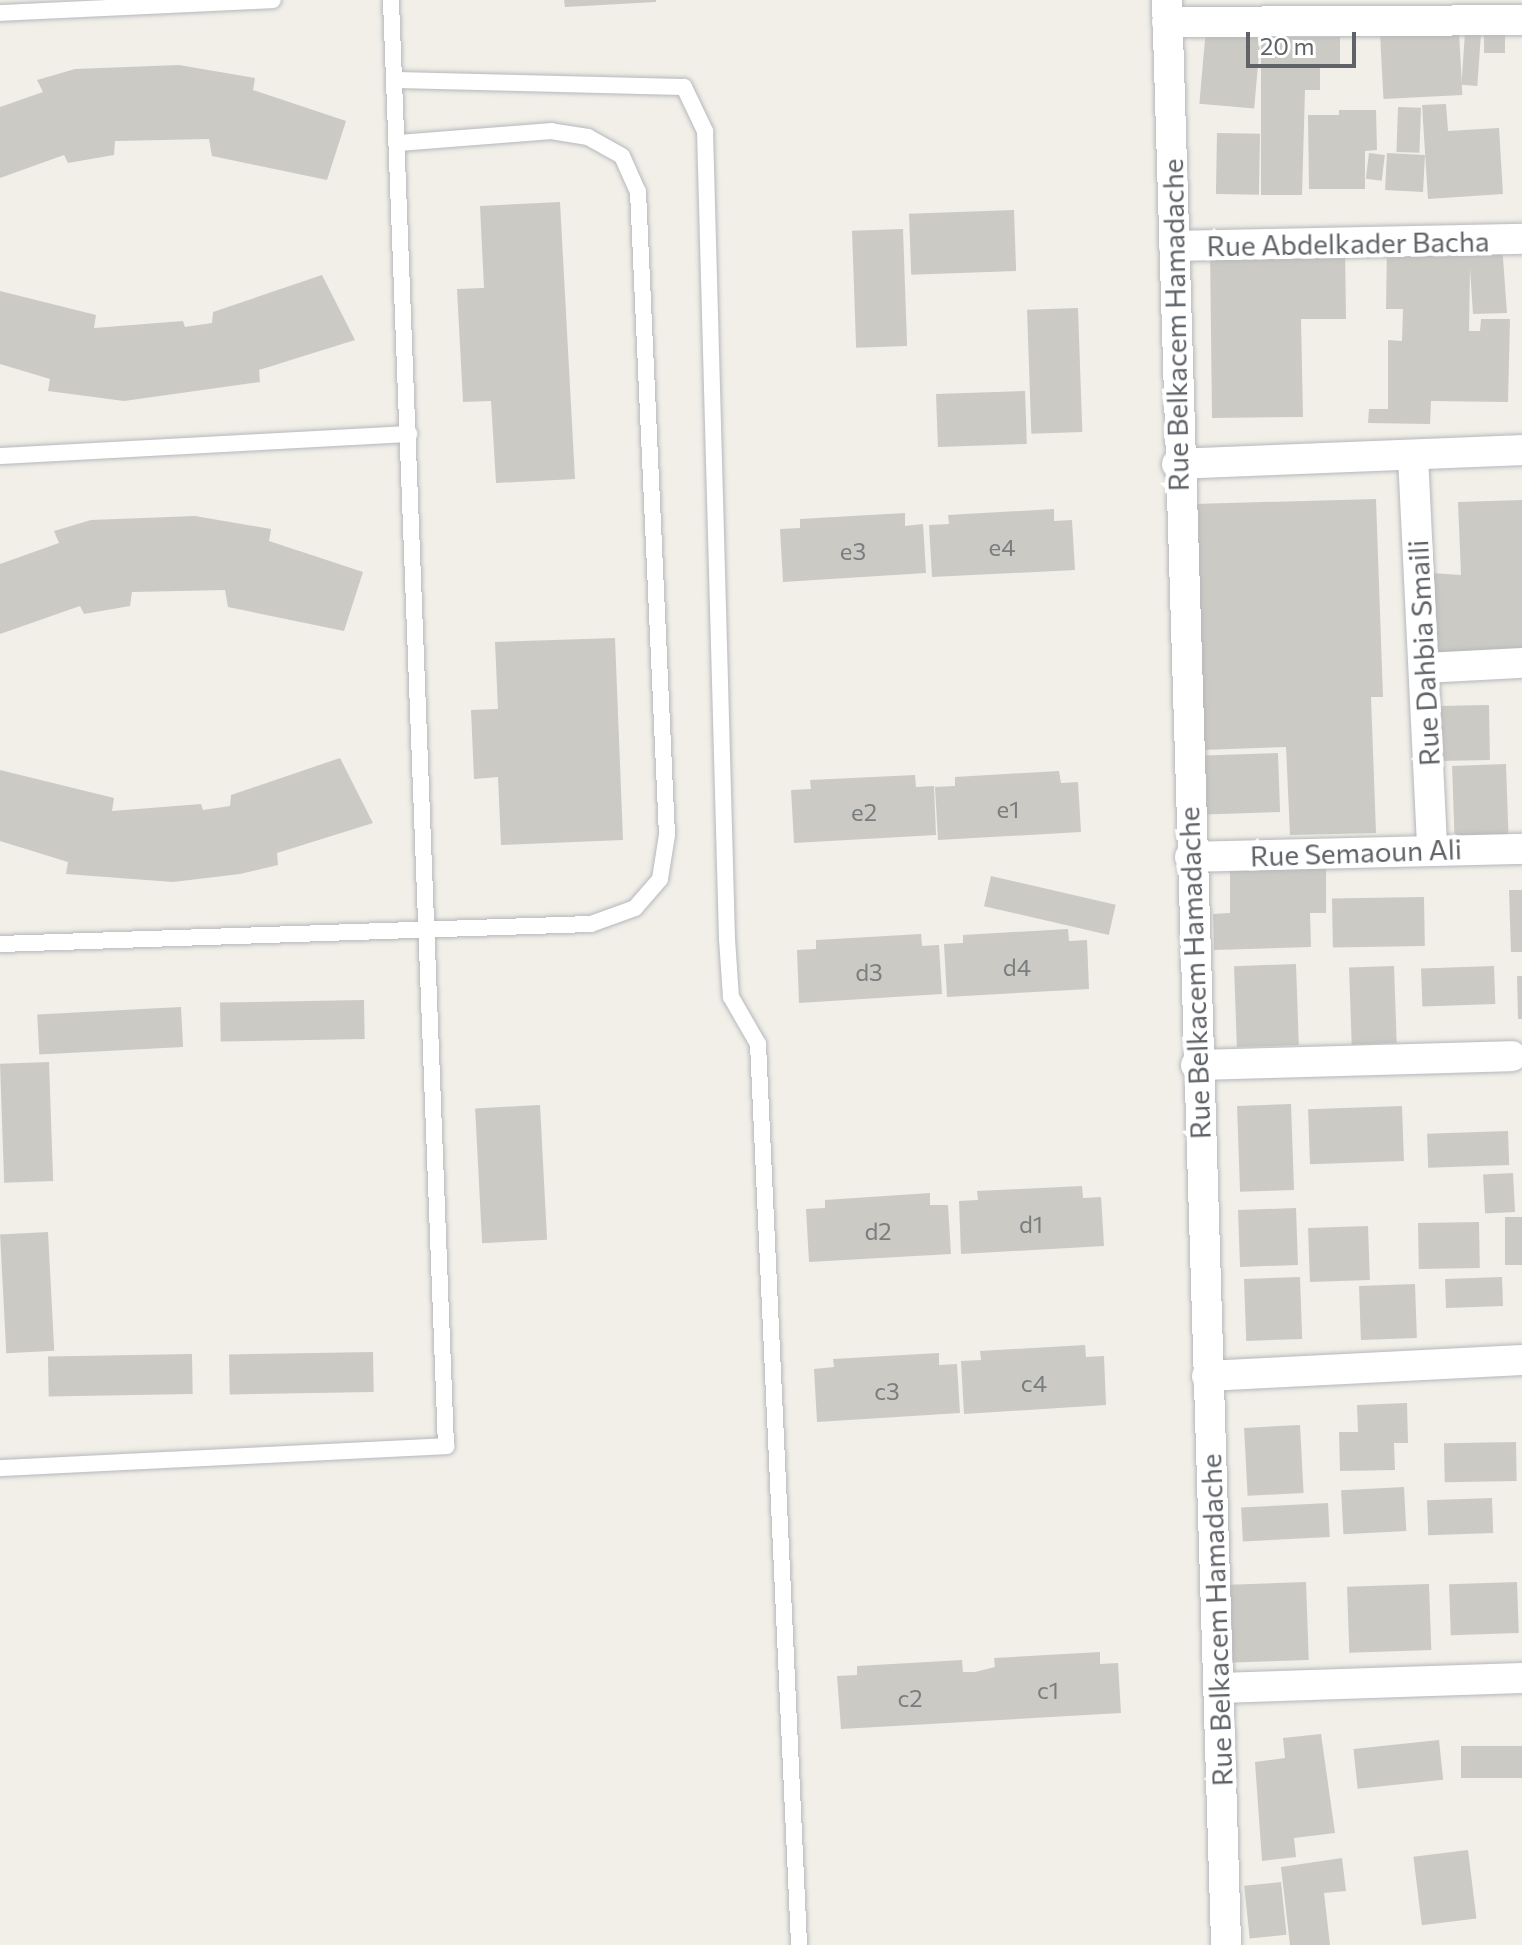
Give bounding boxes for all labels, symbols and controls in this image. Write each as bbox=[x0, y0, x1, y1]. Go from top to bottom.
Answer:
scale bar bbox=[1250, 16, 1360, 66]
text: 20 m bbox=[1260, 31, 1314, 60]
street label: Rue Belkacem Hamadache bbox=[1155, 158, 1195, 492]
street label: Rue Abdelkader Bacha bbox=[1206, 224, 1490, 262]
house number: e4 bbox=[988, 533, 1016, 561]
house number: e3 bbox=[840, 537, 866, 565]
street label: Rue Dahbia Smaili bbox=[1400, 539, 1446, 767]
house number: e1 bbox=[997, 795, 1019, 823]
house number: e2 bbox=[851, 798, 877, 826]
street label: Rue Belkacem Hamadache bbox=[1171, 806, 1217, 1140]
street label: Rue Semaoun Ali bbox=[1249, 832, 1463, 872]
house number: d4 bbox=[1003, 953, 1031, 981]
house number: d3 bbox=[855, 958, 883, 986]
house number: d1 bbox=[1019, 1210, 1043, 1238]
house number: d2 bbox=[864, 1217, 892, 1245]
house number: c4 bbox=[1021, 1369, 1047, 1397]
house number: c3 bbox=[874, 1377, 900, 1405]
street label: Rue Belkacem Hamadache bbox=[1193, 1453, 1239, 1787]
house number: c1 bbox=[1037, 1676, 1059, 1704]
house number: c2 bbox=[897, 1684, 923, 1712]

